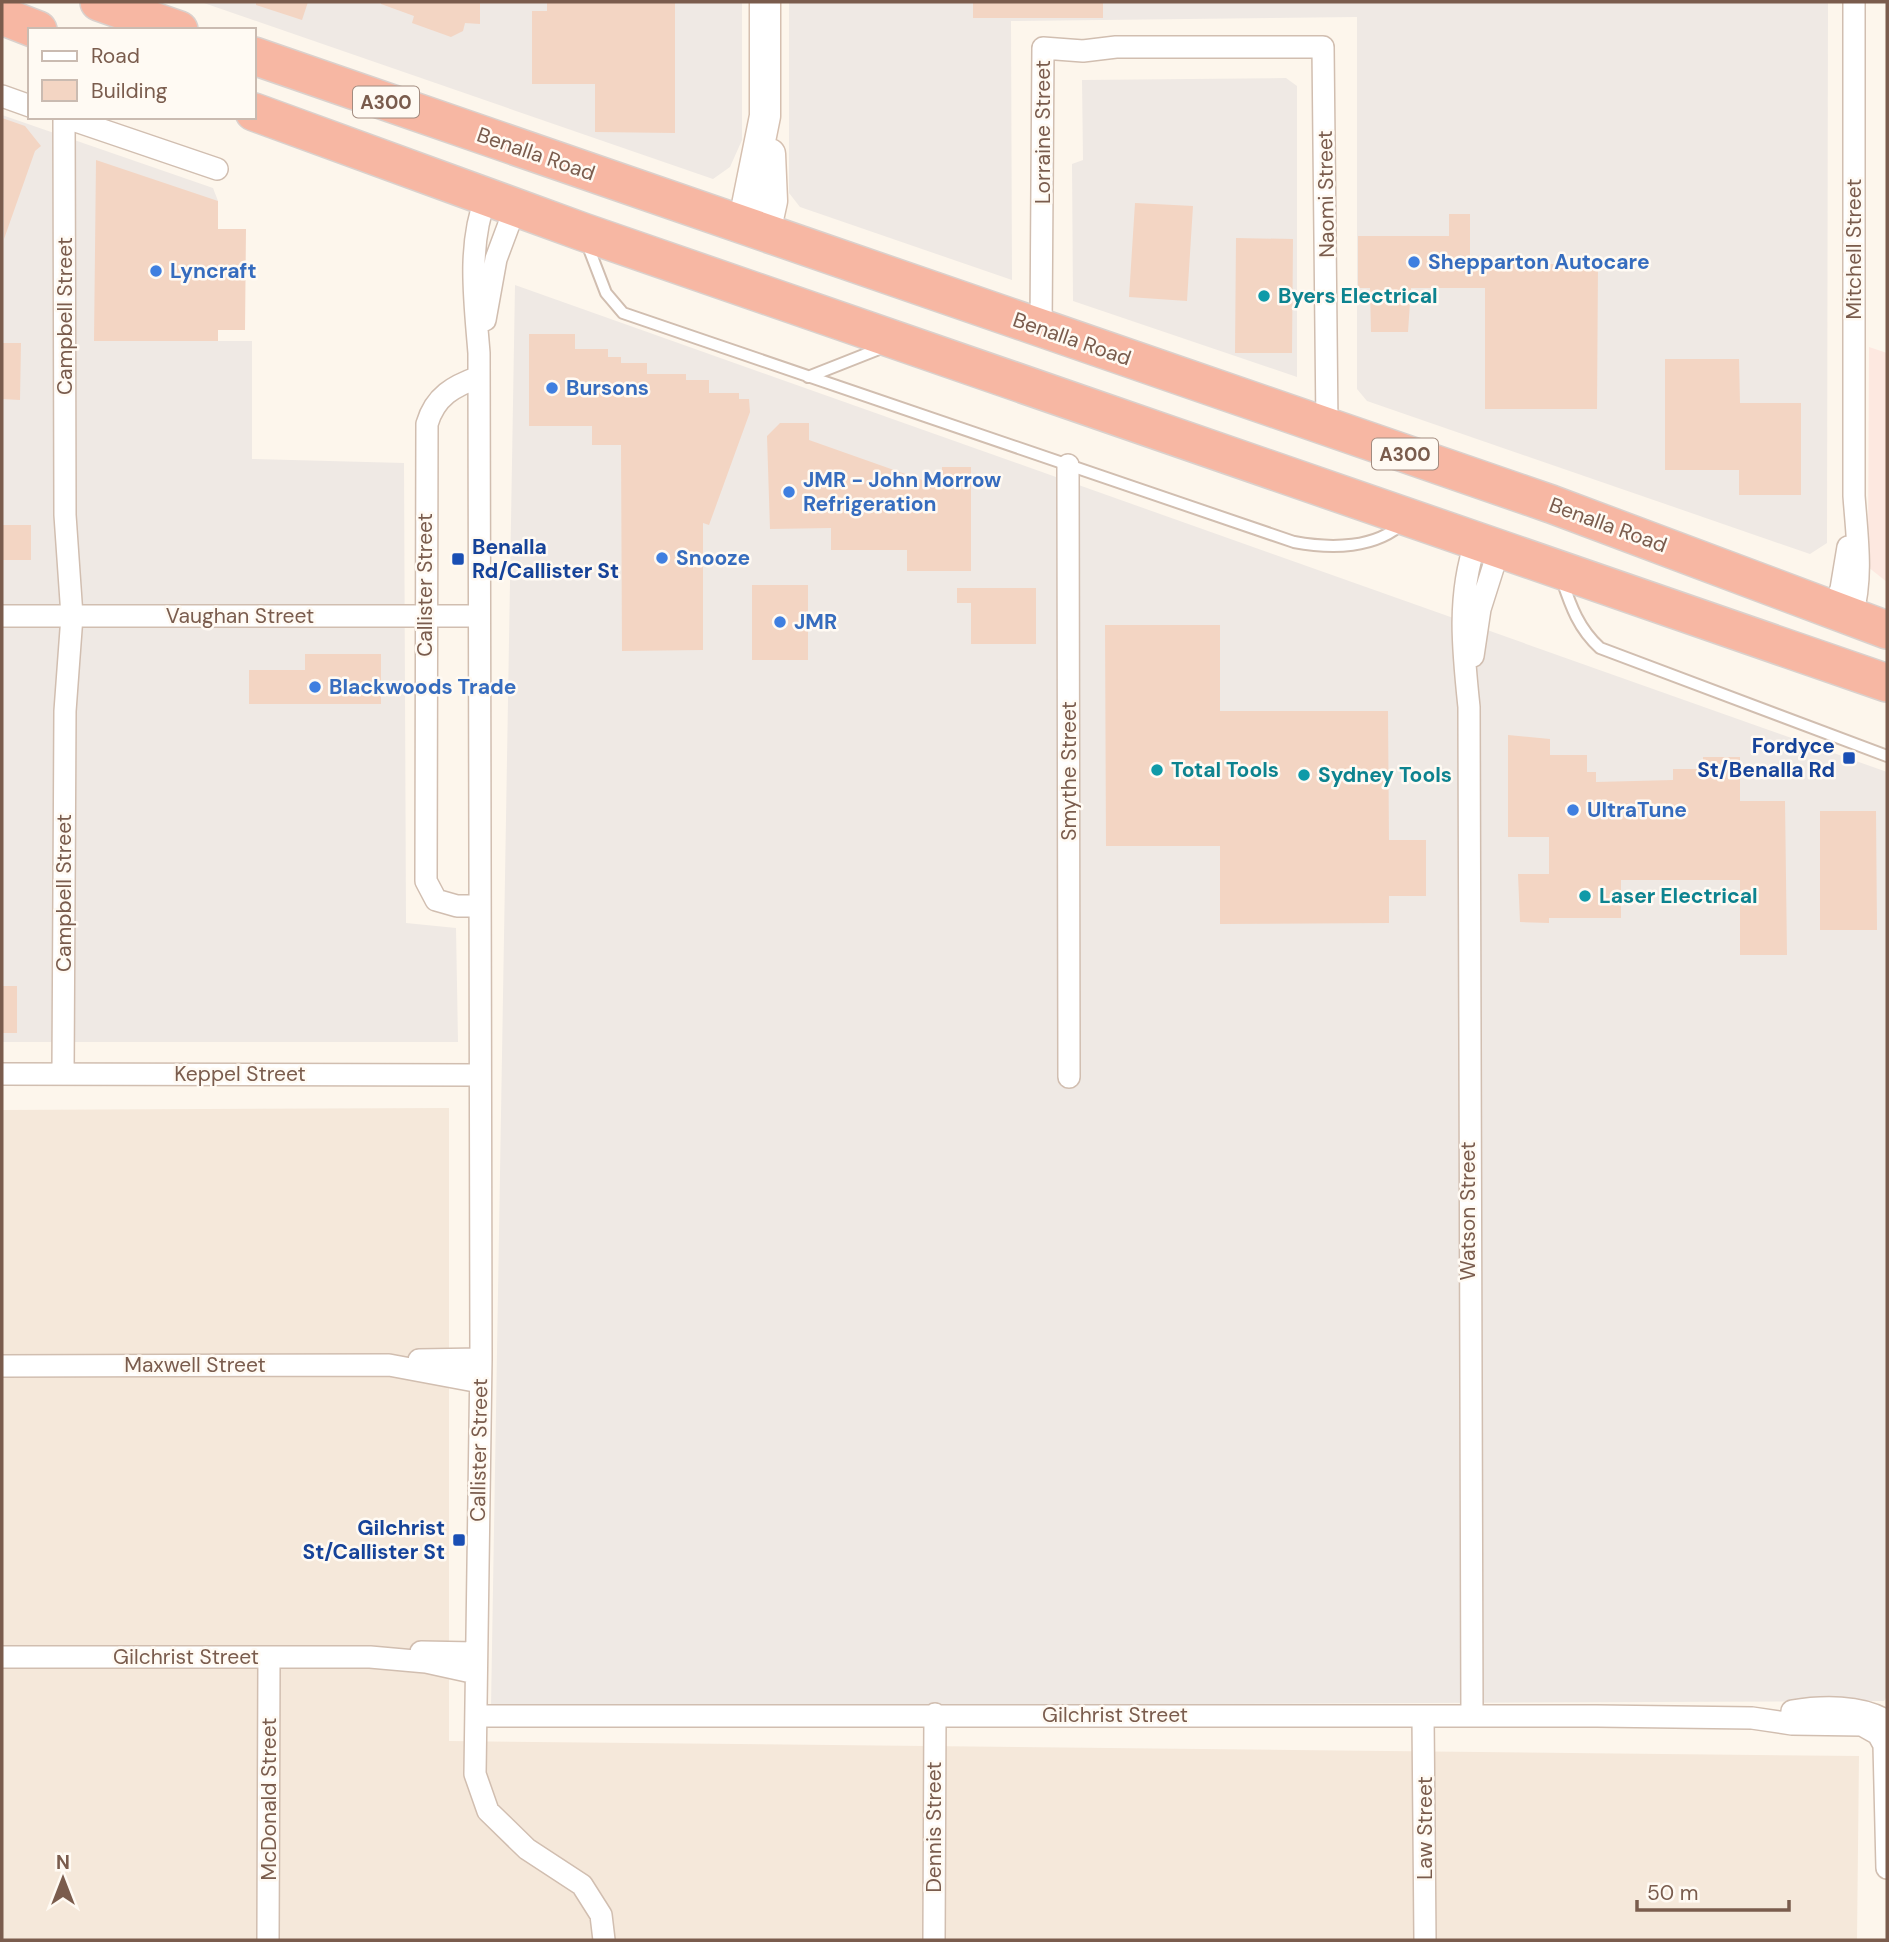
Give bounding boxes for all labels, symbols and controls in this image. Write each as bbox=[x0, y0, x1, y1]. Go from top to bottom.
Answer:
legend bbox=[28, 28, 256, 119]
text: Road bbox=[91, 42, 140, 70]
street label: Lorraine Street bbox=[1029, 60, 1057, 204]
text: Building bbox=[91, 77, 168, 105]
road number: A300 bbox=[353, 86, 419, 118]
street label: Benalla Road bbox=[473, 121, 599, 187]
street label: Naomi Street bbox=[1311, 130, 1341, 258]
street label: Mitchell Street bbox=[1840, 178, 1868, 320]
street label: Campbell Street bbox=[51, 237, 79, 395]
place label: Shepparton Autocare bbox=[1428, 248, 1650, 276]
marker: Shepparton Autocare bbox=[1406, 254, 1422, 270]
place label: Lyncraft bbox=[170, 257, 257, 285]
marker: Lyncraft bbox=[148, 263, 164, 279]
place label: Byers Electrical bbox=[1278, 282, 1438, 310]
marker: Byers Electrical bbox=[1256, 288, 1272, 304]
street label: Benalla Road bbox=[1009, 306, 1135, 372]
place label: Bursons bbox=[566, 374, 649, 402]
marker: Bursons bbox=[544, 380, 560, 396]
road number: A300 bbox=[1372, 438, 1438, 470]
place label: JMR - John Morrow Refrigeration bbox=[803, 466, 1001, 518]
marker: JMR - John Morrow Refrigeration bbox=[781, 484, 797, 500]
street label: Benalla Road bbox=[1545, 491, 1671, 559]
street label: Callister Street bbox=[411, 513, 439, 657]
place label: Benalla Rd/Callister St bbox=[472, 533, 619, 585]
place label: Snooze bbox=[676, 544, 750, 572]
marker: Snooze bbox=[654, 550, 670, 566]
marker: Benalla Rd/Callister St bbox=[450, 551, 466, 567]
street label: Vaughan Street bbox=[166, 602, 314, 630]
place label: JMR bbox=[794, 608, 837, 636]
marker: JMR bbox=[772, 614, 788, 630]
place label: Blackwoods Trade bbox=[329, 673, 516, 701]
marker: Blackwoods Trade bbox=[307, 679, 323, 695]
street label: Smythe Street bbox=[1055, 701, 1083, 841]
place label: Fordyce St/Benalla Rd bbox=[1697, 732, 1835, 784]
marker: Fordyce St/Benalla Rd bbox=[1841, 750, 1857, 766]
place label: Total Tools bbox=[1171, 756, 1279, 784]
place label: Sydney Tools bbox=[1318, 761, 1452, 789]
marker: Total Tools bbox=[1149, 762, 1165, 778]
marker: Sydney Tools bbox=[1296, 767, 1312, 783]
place label: UltraTune bbox=[1587, 796, 1687, 824]
marker: UltraTune bbox=[1565, 802, 1581, 818]
street label: Campbell Street bbox=[50, 814, 78, 972]
place label: Laser Electrical bbox=[1599, 882, 1758, 910]
marker: Laser Electrical bbox=[1577, 888, 1593, 904]
street label: Keppel Street bbox=[174, 1060, 306, 1088]
street label: Watson Street bbox=[1454, 1142, 1482, 1280]
street label: Maxwell Street bbox=[124, 1351, 266, 1379]
street label: Callister Street bbox=[464, 1378, 494, 1522]
place label: Gilchrist St/Callister St bbox=[302, 1514, 445, 1566]
marker: Gilchrist St/Callister St bbox=[451, 1532, 467, 1548]
street label: Gilchrist Street bbox=[113, 1643, 259, 1671]
street label: Gilchrist Street bbox=[1042, 1701, 1188, 1729]
street label: McDonald Street bbox=[255, 1717, 283, 1881]
street label: Dennis Street bbox=[920, 1761, 948, 1893]
street label: Law Street bbox=[1411, 1776, 1439, 1880]
north arrow bbox=[28, 1844, 98, 1914]
text: N bbox=[56, 1850, 70, 1875]
scale bar bbox=[1637, 1868, 1789, 1912]
text: 50 m bbox=[1647, 1879, 1698, 1907]

